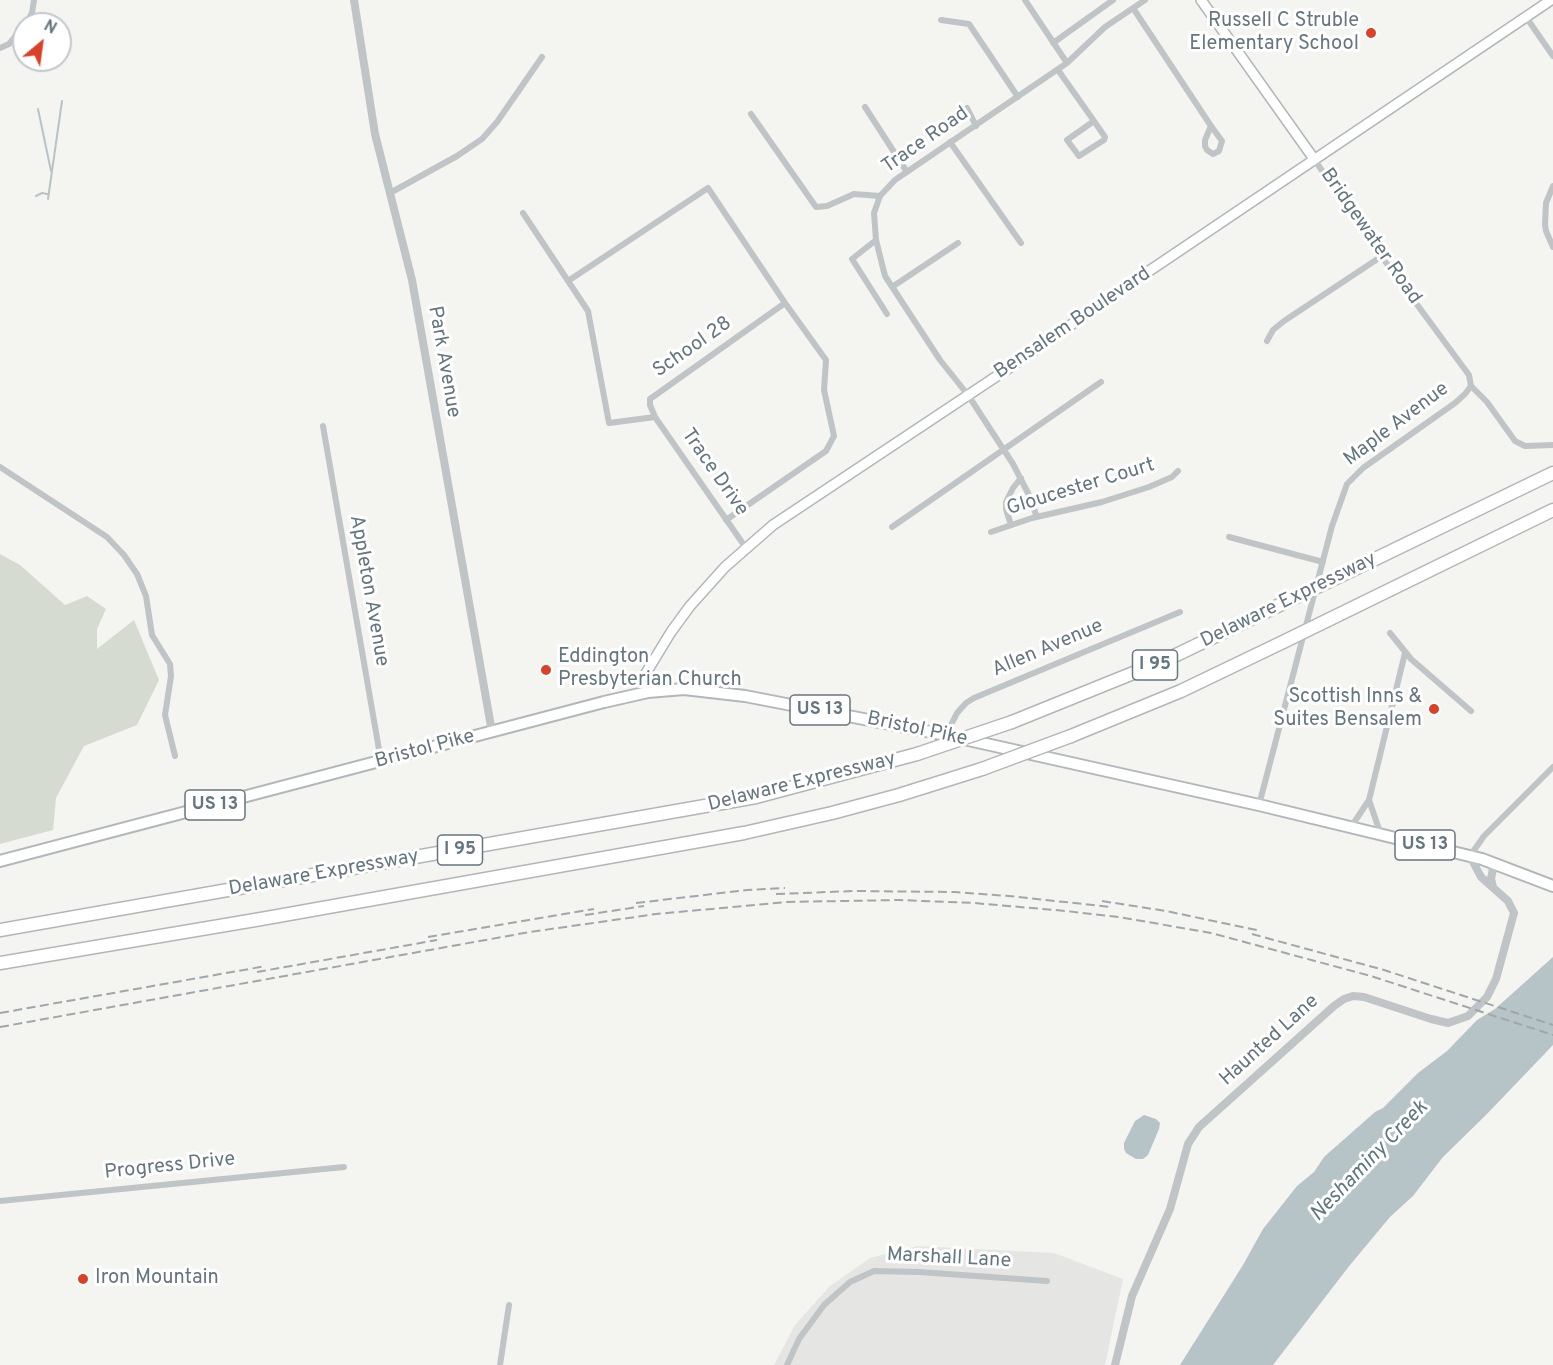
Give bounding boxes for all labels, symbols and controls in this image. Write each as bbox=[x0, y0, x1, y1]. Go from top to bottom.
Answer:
place label: Russell C Struble Elementary School bbox=[1189, 10, 1359, 57]
north arrow bbox=[12, 12, 72, 72]
text: N bbox=[40, 16, 60, 40]
marker: Russell C Struble Elementary School bbox=[1364, 26, 1378, 40]
street label: Trace Road bbox=[878, 102, 974, 180]
street label: Bridgewater Road bbox=[1314, 164, 1426, 310]
street label: Bensalem Boulevard bbox=[990, 263, 1156, 385]
street label: Park Avenue bbox=[421, 304, 465, 420]
street label: School 28 bbox=[649, 312, 737, 384]
street label: Maple Avenue bbox=[1340, 378, 1454, 472]
street label: Trace Drive bbox=[675, 425, 753, 521]
street label: Gloucester Court bbox=[1004, 454, 1158, 522]
street label: Appleton Avenue bbox=[343, 514, 393, 668]
street label: Delaware Expressway bbox=[1197, 548, 1381, 654]
street label: Allen Avenue bbox=[989, 615, 1107, 683]
place label: Eddington Presbyterian Church bbox=[558, 646, 742, 693]
road number: I 95 bbox=[1132, 650, 1178, 680]
marker: Eddington Presbyterian Church bbox=[539, 663, 553, 677]
place label: Scottish Inns & Suites Bensalem bbox=[1273, 686, 1422, 733]
road number: US 13 bbox=[790, 695, 850, 725]
marker: Scottish Inns & Suites Bensalem bbox=[1427, 702, 1441, 716]
street label: Bristol Pike bbox=[865, 708, 969, 752]
street label: Bristol Pike bbox=[373, 725, 477, 775]
street label: Delaware Expressway bbox=[706, 748, 898, 818]
road number: US 13 bbox=[185, 790, 245, 820]
road number: US 13 bbox=[1395, 830, 1455, 860]
road number: I 95 bbox=[438, 835, 482, 865]
street label: Delaware Expressway bbox=[227, 845, 421, 903]
street label: Haunted Lane bbox=[1216, 990, 1324, 1092]
water label: Neshaminy Creek bbox=[1306, 1096, 1434, 1228]
street label: Progress Drive bbox=[103, 1148, 237, 1186]
street label: Marshall Lane bbox=[886, 1244, 1012, 1274]
place label: Iron Mountain bbox=[95, 1267, 219, 1291]
marker: Iron Mountain bbox=[76, 1272, 90, 1286]

